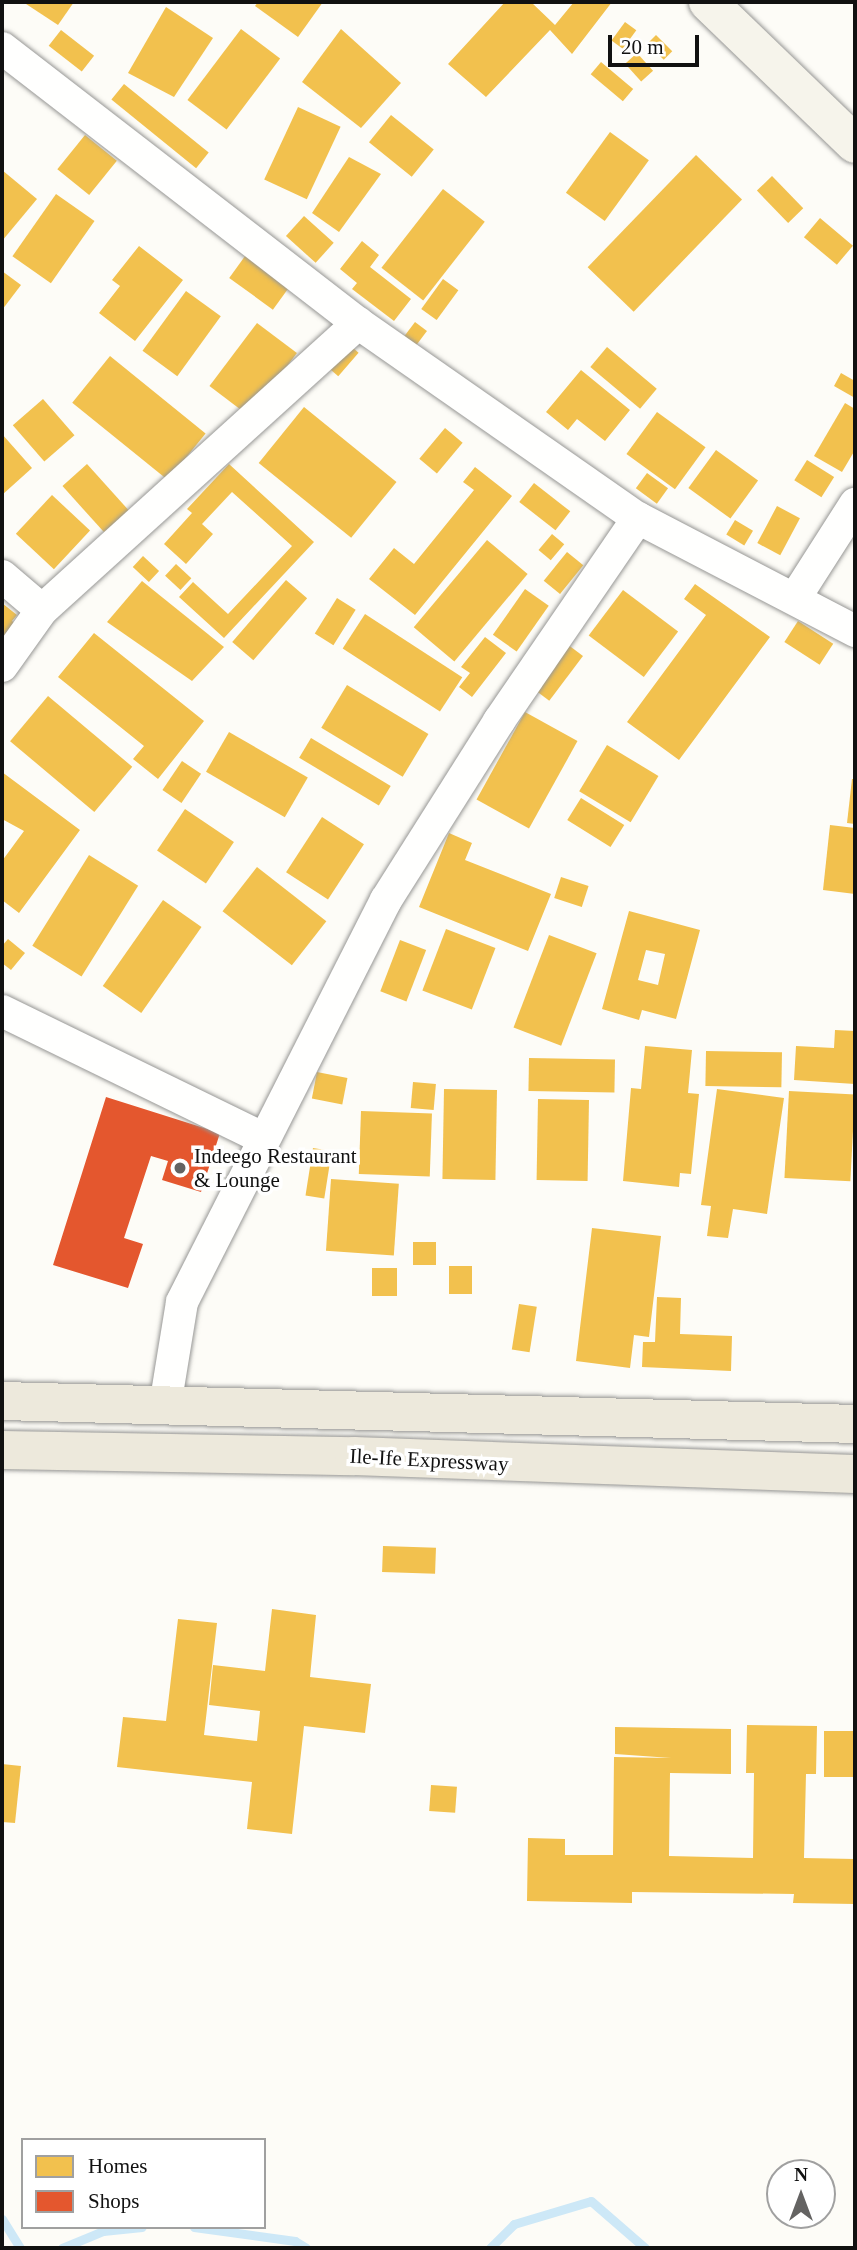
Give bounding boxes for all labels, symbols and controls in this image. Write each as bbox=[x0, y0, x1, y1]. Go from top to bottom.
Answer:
scale bar bbox=[612, 21, 703, 65]
text: 20 m bbox=[621, 35, 664, 59]
place label: Indeego Restaurant & Lounge bbox=[194, 1143, 357, 1193]
marker: Indeego Restaurant & Lounge bbox=[172, 1160, 188, 1176]
street label: Ile-Ife Expressway bbox=[349, 1443, 509, 1477]
legend bbox=[21, 2138, 266, 2229]
text: Homes bbox=[88, 2154, 148, 2178]
north arrow bbox=[766, 2159, 836, 2229]
text: N bbox=[794, 2164, 808, 2185]
text: Shops bbox=[88, 2189, 139, 2213]

